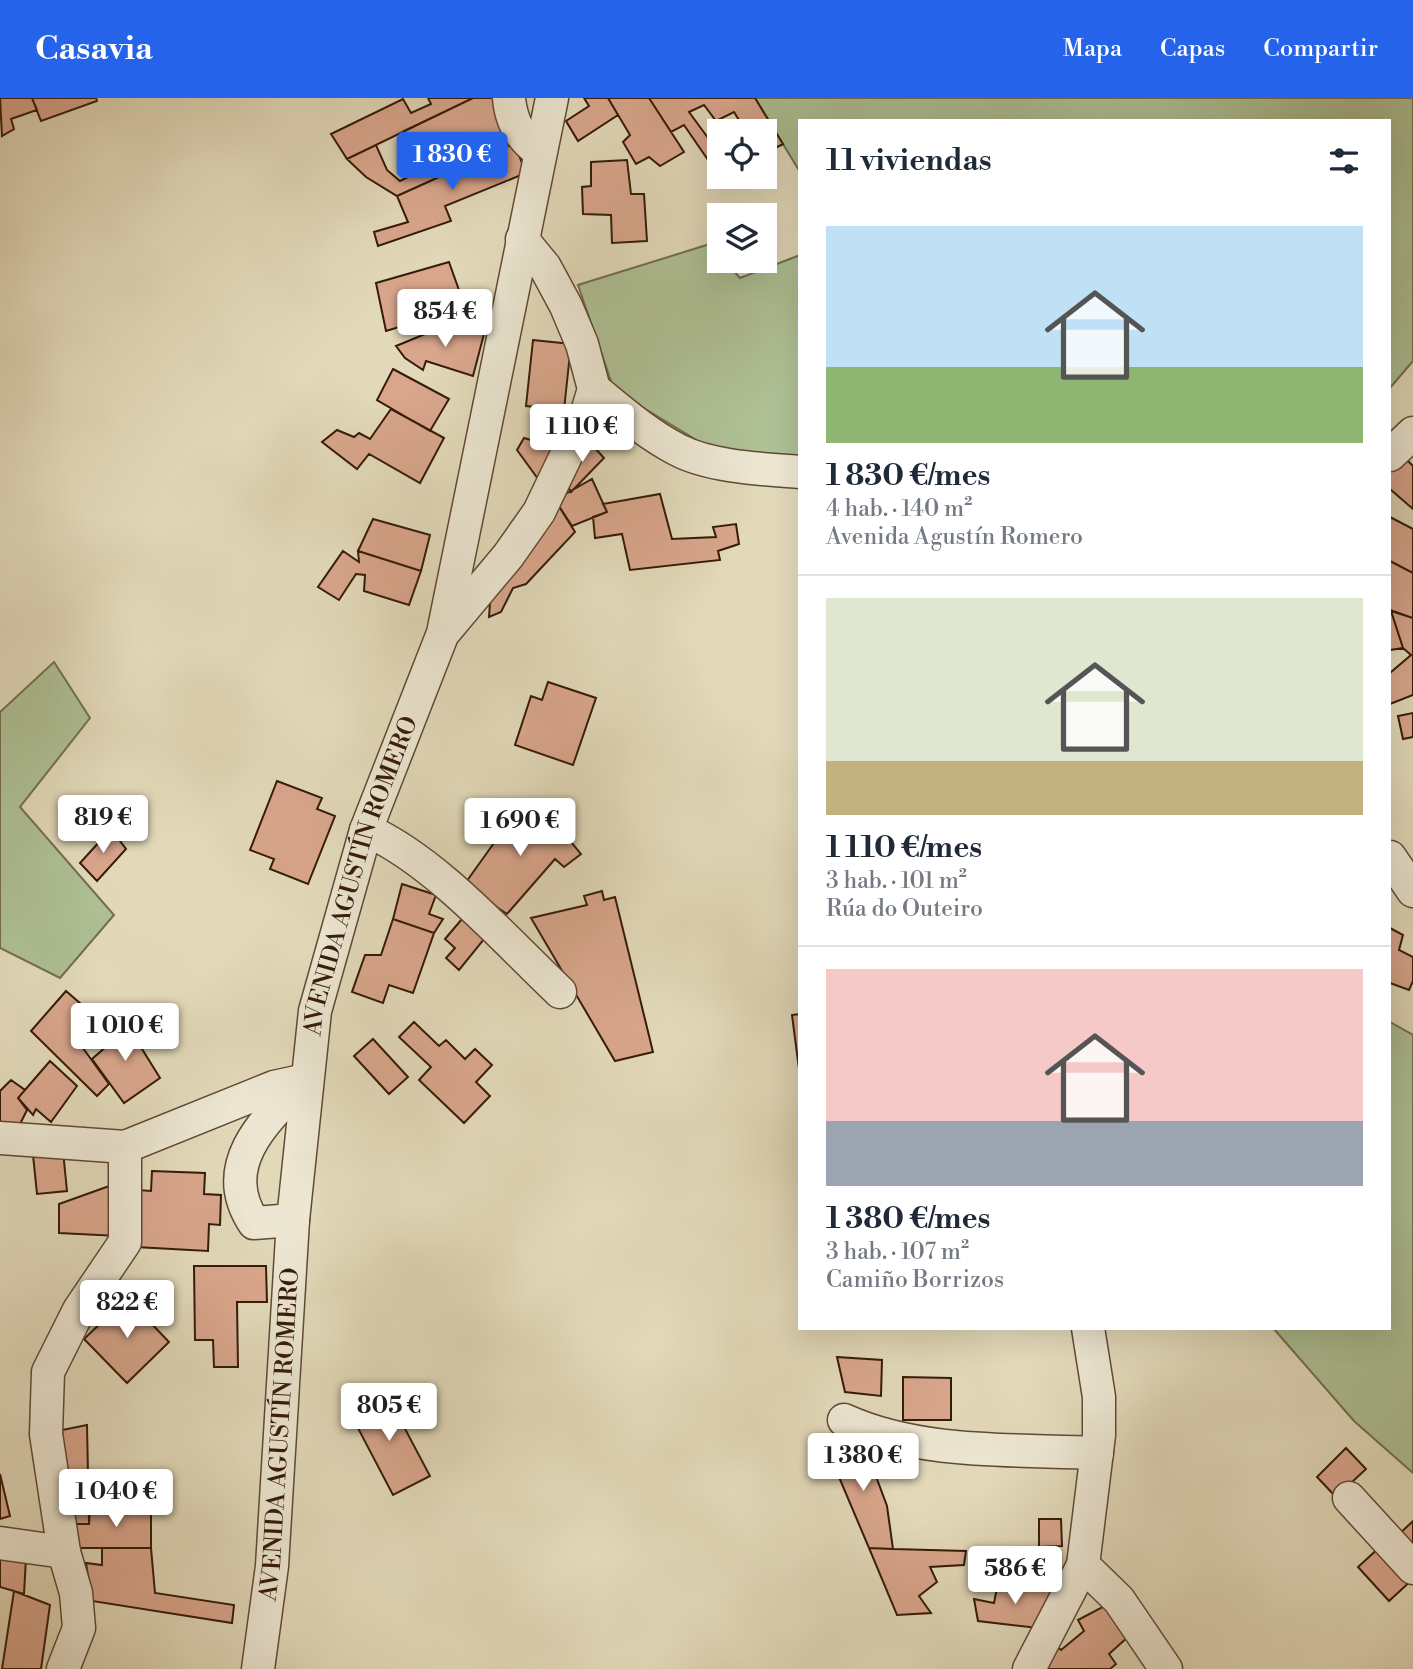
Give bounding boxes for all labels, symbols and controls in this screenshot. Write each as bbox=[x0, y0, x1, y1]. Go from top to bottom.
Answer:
text: Casavia bbox=[35, 29, 153, 70]
text: Mapa bbox=[1063, 34, 1122, 64]
text: Capas bbox=[1160, 34, 1225, 64]
text: Compartir bbox=[1263, 34, 1378, 64]
map controls bbox=[707, 119, 777, 273]
button: locate bbox=[707, 119, 777, 189]
pin: 1 830 € bbox=[387, 132, 517, 192]
text: 1 830 € bbox=[413, 141, 491, 169]
text: 11 viviendas bbox=[826, 142, 992, 180]
icon: filters bbox=[1325, 142, 1363, 180]
button: layers bbox=[707, 203, 777, 273]
icon: home bbox=[1032, 272, 1158, 398]
pin: 854 € bbox=[396, 289, 494, 349]
text: 854 € bbox=[413, 298, 477, 326]
pin: 1 110 € bbox=[517, 404, 647, 464]
text: 1 110 € bbox=[546, 413, 618, 441]
text: 1 830 €/mes bbox=[826, 457, 991, 495]
text: 4 hab. · 140 m² bbox=[826, 495, 972, 523]
text: Avenida Agustín Romero bbox=[826, 523, 1083, 551]
icon: home bbox=[1032, 644, 1158, 770]
street label: AVENIDA AGUSTÍN ROMERO bbox=[298, 712, 425, 1038]
pin: 819 € bbox=[54, 796, 152, 855]
pin: 1 690 € bbox=[455, 798, 585, 858]
text: 819 € bbox=[74, 804, 132, 832]
text: 1 690 € bbox=[480, 807, 560, 835]
text: 1 110 €/mes bbox=[826, 829, 982, 867]
text: 3 hab. · 101 m² bbox=[826, 867, 967, 895]
text: Rúa do Outeiro bbox=[826, 895, 983, 923]
pin: 1 010 € bbox=[60, 1004, 190, 1063]
text: 1 010 € bbox=[87, 1012, 163, 1040]
icon: home bbox=[1032, 1015, 1158, 1141]
text: 1 380 €/mes bbox=[826, 1200, 991, 1238]
text: 3 hab. · 107 m² bbox=[826, 1238, 969, 1266]
text: Camiño Borrizos bbox=[826, 1266, 1004, 1294]
street label: AVENIDA AGUSTÍN ROMERO bbox=[253, 1267, 306, 1604]
pin: 822 € bbox=[78, 1280, 176, 1340]
text: 822 € bbox=[96, 1289, 158, 1317]
pin: 805 € bbox=[340, 1384, 438, 1443]
text: 805 € bbox=[357, 1392, 421, 1420]
pin: 1 380 € bbox=[798, 1434, 928, 1493]
text: 1 380 € bbox=[824, 1442, 902, 1470]
pin: 1 040 € bbox=[51, 1470, 181, 1529]
text: 1 040 € bbox=[75, 1478, 157, 1506]
pin: 586 € bbox=[966, 1546, 1064, 1606]
text: 586 € bbox=[984, 1555, 1046, 1583]

